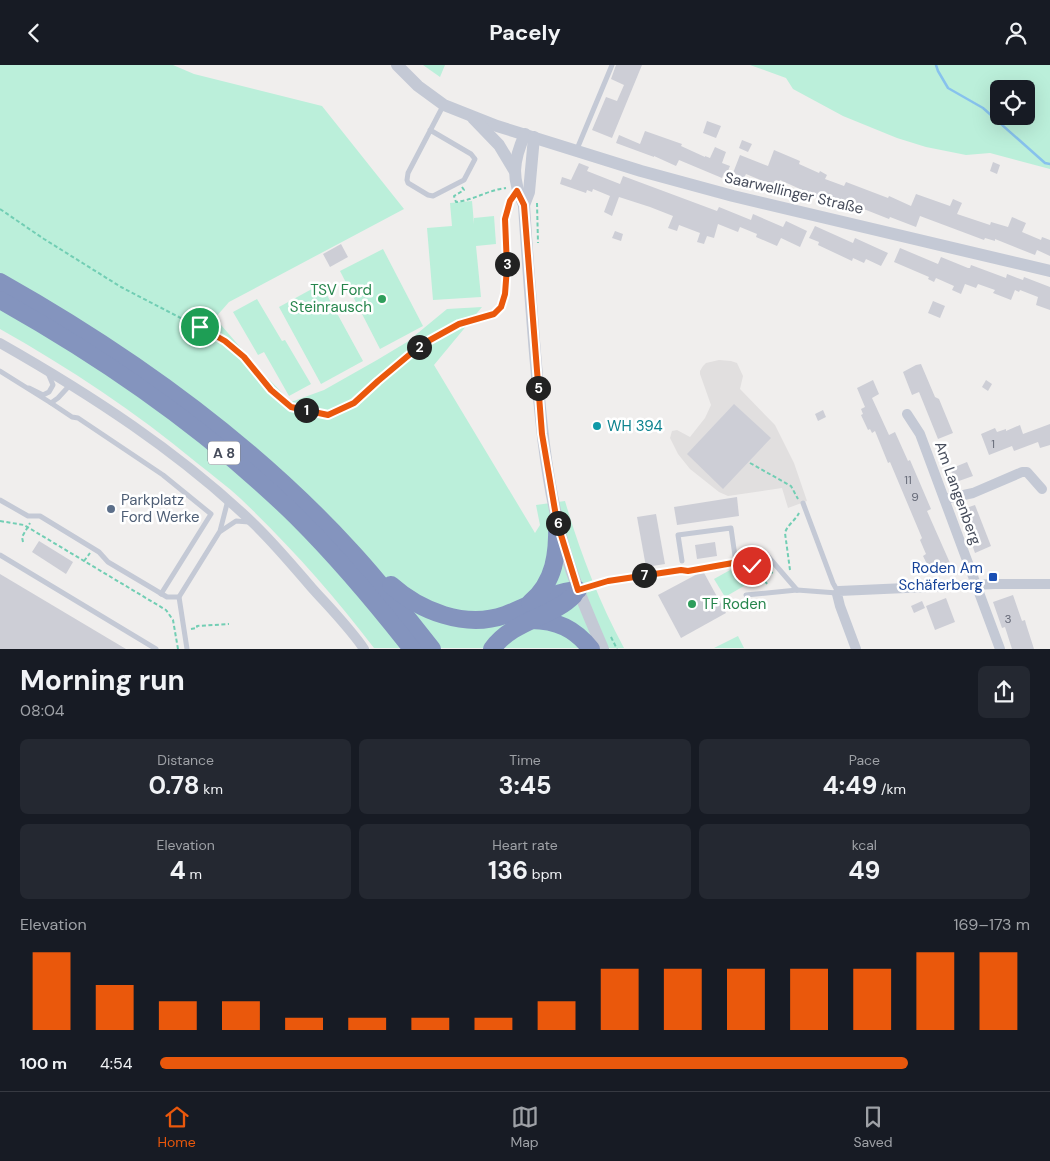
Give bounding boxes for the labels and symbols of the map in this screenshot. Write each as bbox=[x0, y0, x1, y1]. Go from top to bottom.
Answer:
street label: Saarwellinger Straße bbox=[723, 167, 865, 219]
pin: 3 bbox=[494, 251, 520, 277]
place label: TSV Ford Steinrausch bbox=[290, 280, 372, 317]
marker: TSV Ford Steinrausch bbox=[376, 293, 388, 305]
pin bbox=[179, 306, 221, 348]
pin: 2 bbox=[406, 335, 432, 359]
pin: 5 bbox=[526, 375, 550, 401]
pin: 1 bbox=[294, 397, 318, 423]
place label: WH 394 bbox=[607, 416, 663, 436]
marker: WH 394 bbox=[591, 420, 603, 432]
house number: 1 bbox=[991, 436, 995, 452]
street label: Am Langenberg bbox=[930, 438, 986, 548]
road number: A 8 bbox=[208, 441, 240, 464]
house number: 11 bbox=[904, 472, 912, 488]
house number: 9 bbox=[911, 489, 919, 505]
place label: Parkplatz Ford Werke bbox=[121, 490, 200, 527]
marker: Parkplatz Ford Werke bbox=[105, 503, 117, 515]
pin: 6 bbox=[546, 511, 570, 535]
pin bbox=[731, 545, 773, 587]
place label: Roden Am Schäferberg bbox=[898, 558, 983, 595]
pin: 7 bbox=[632, 563, 656, 587]
marker: Roden Am Schäferberg bbox=[987, 571, 999, 583]
place label: TF Roden bbox=[702, 594, 766, 614]
marker: TF Roden bbox=[686, 598, 698, 610]
house number: 3 bbox=[1004, 611, 1012, 627]

